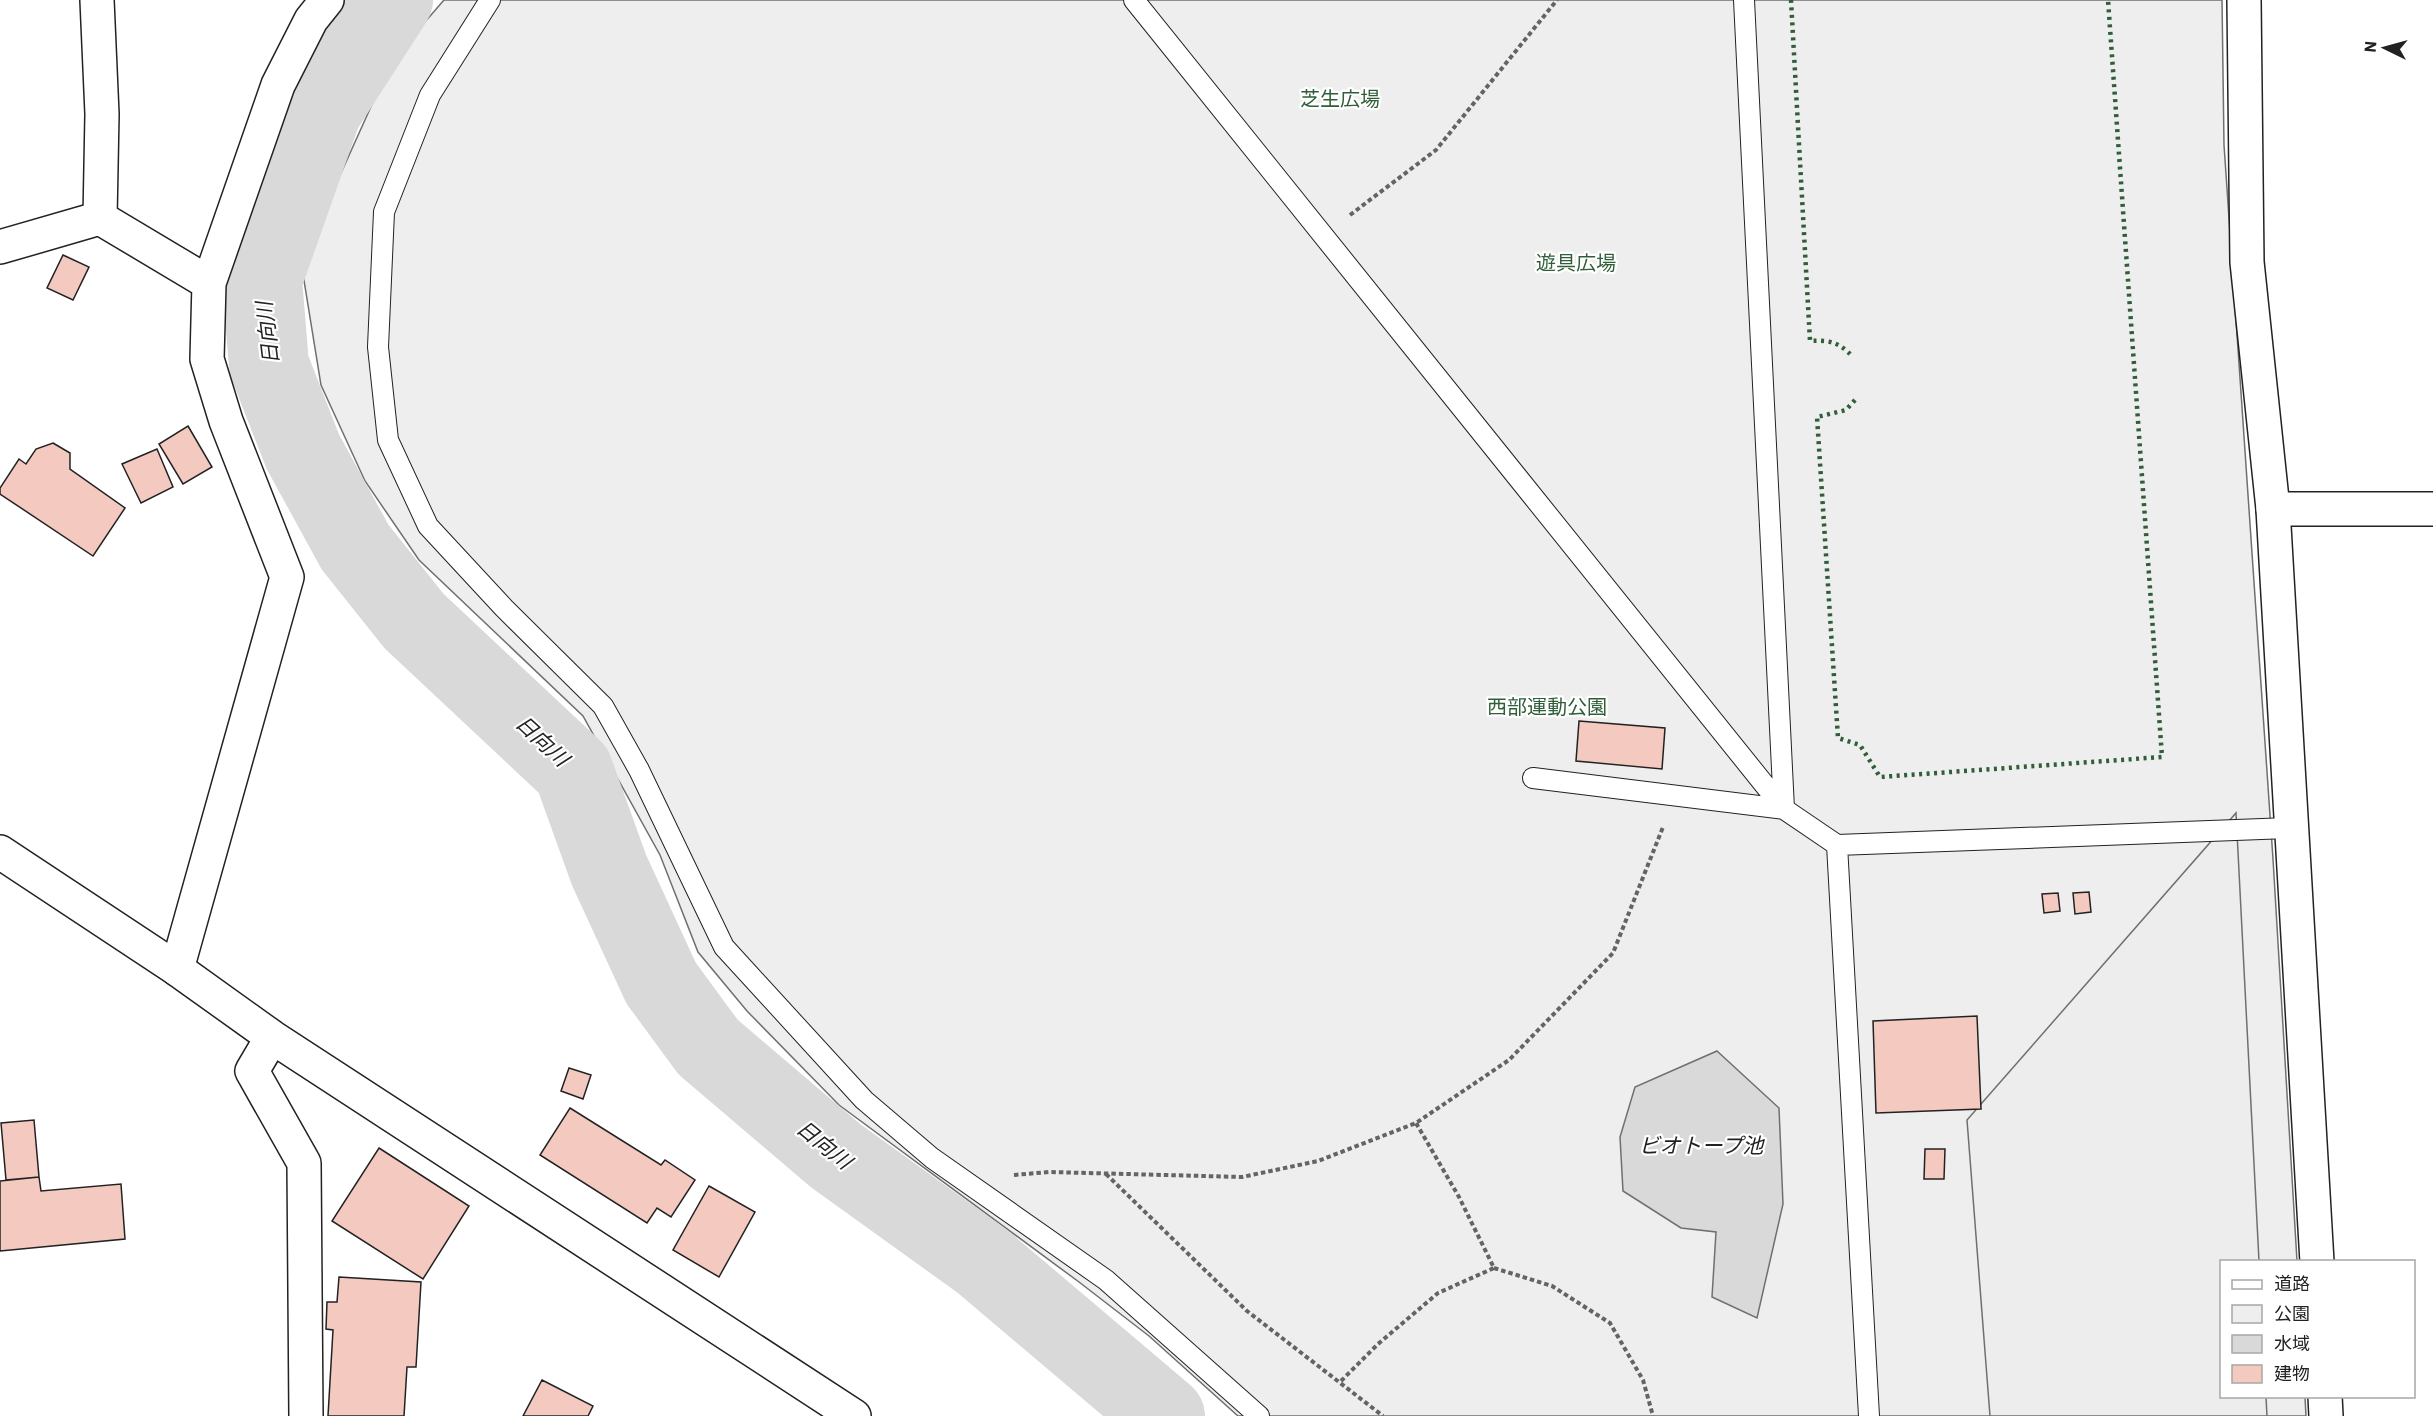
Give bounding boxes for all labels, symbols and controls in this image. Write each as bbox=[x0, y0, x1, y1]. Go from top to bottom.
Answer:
north arrow bbox=[2355, 18, 2415, 78]
text: N bbox=[2360, 40, 2381, 53]
park label: 芝生広場 bbox=[1300, 85, 1380, 112]
park label: 遊具広場 bbox=[1536, 249, 1616, 276]
water label: 日向川 bbox=[249, 298, 285, 366]
park label: 西部運動公園 bbox=[1487, 693, 1607, 720]
water label: 日向川 bbox=[510, 709, 577, 773]
water label: 日向川 bbox=[791, 1114, 859, 1176]
water label: ビオトープ池 bbox=[1639, 1131, 1765, 1159]
legend bbox=[2220, 1260, 2415, 1398]
text: 道路 bbox=[2274, 1272, 2310, 1295]
text: 公園 bbox=[2274, 1302, 2310, 1325]
text: 水域 bbox=[2274, 1332, 2310, 1355]
text: 建物 bbox=[2274, 1362, 2310, 1385]

